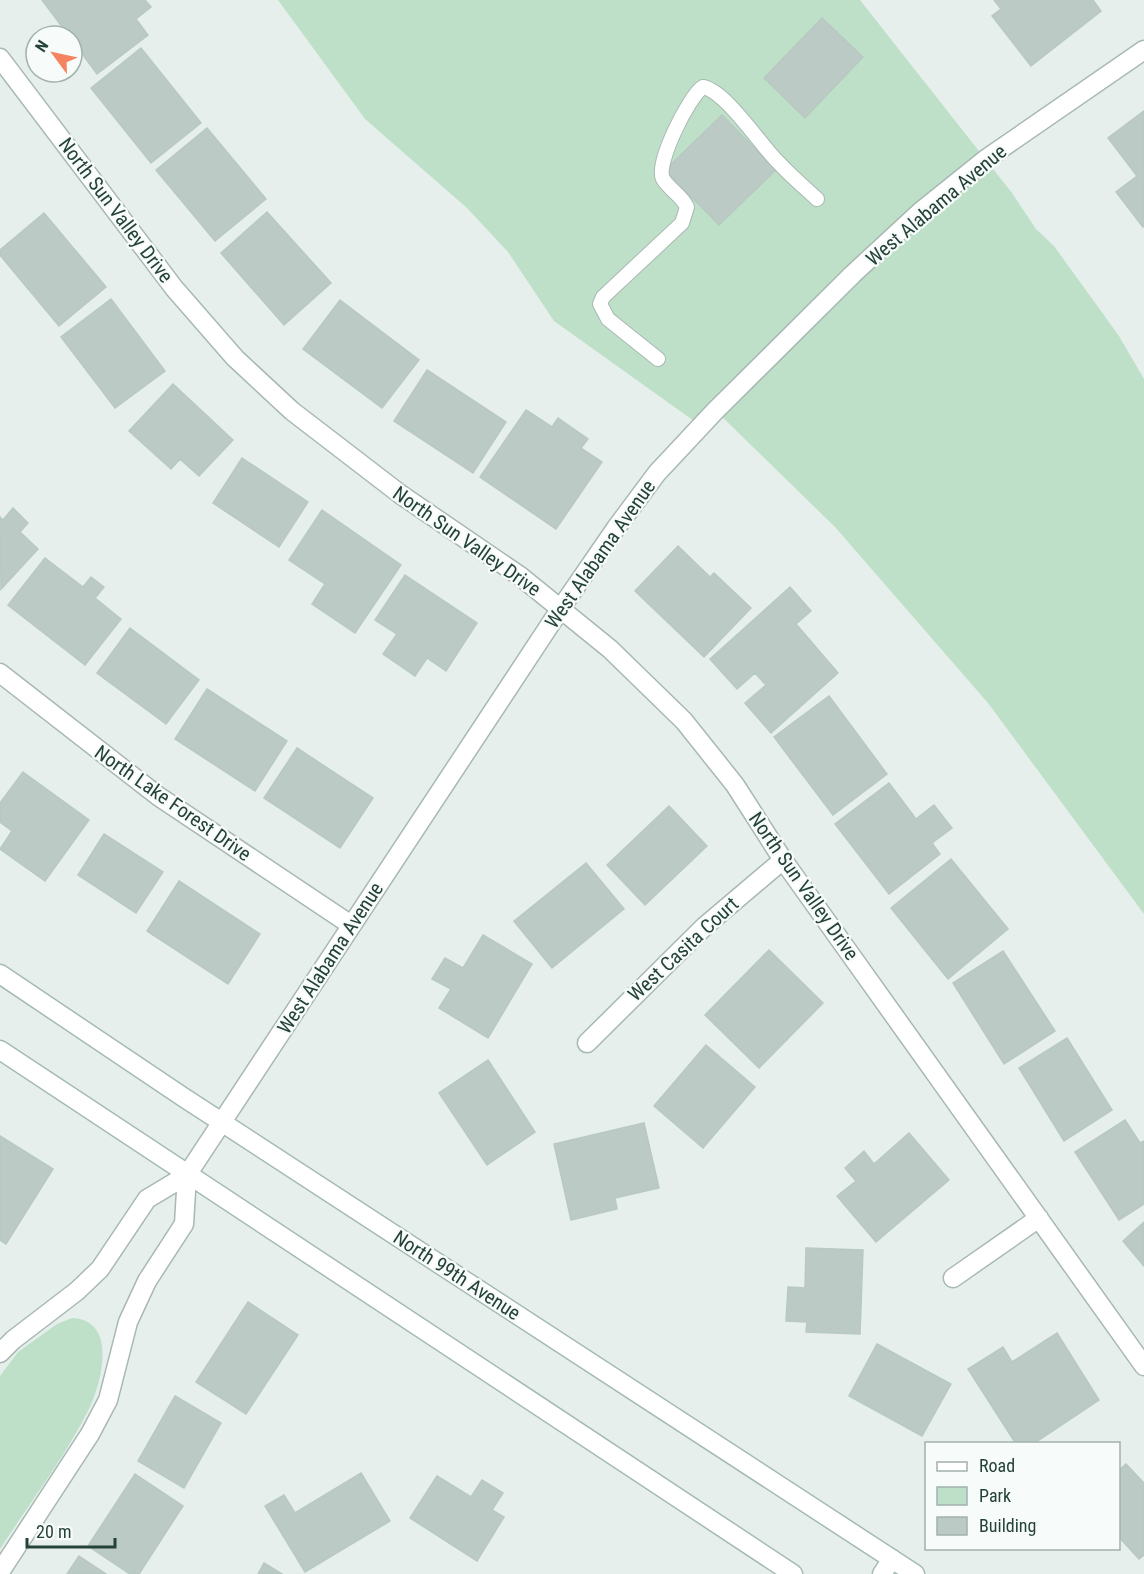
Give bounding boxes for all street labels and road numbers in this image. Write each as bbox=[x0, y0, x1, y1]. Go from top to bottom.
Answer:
street label: North Sun Valley Drive bbox=[54, 133, 178, 287]
street label: West Alabama Avenue bbox=[861, 139, 1011, 271]
street label: West Alabama Avenue bbox=[540, 475, 660, 633]
street label: North Sun Valley Drive bbox=[388, 481, 546, 601]
street label: North Lake Forest Drive bbox=[90, 740, 256, 866]
street label: North Sun Valley Drive bbox=[744, 807, 864, 965]
street label: West Alabama Avenue bbox=[272, 878, 388, 1038]
street label: West Casita Court bbox=[623, 892, 743, 1006]
street label: North 99th Avenue bbox=[389, 1225, 525, 1325]

